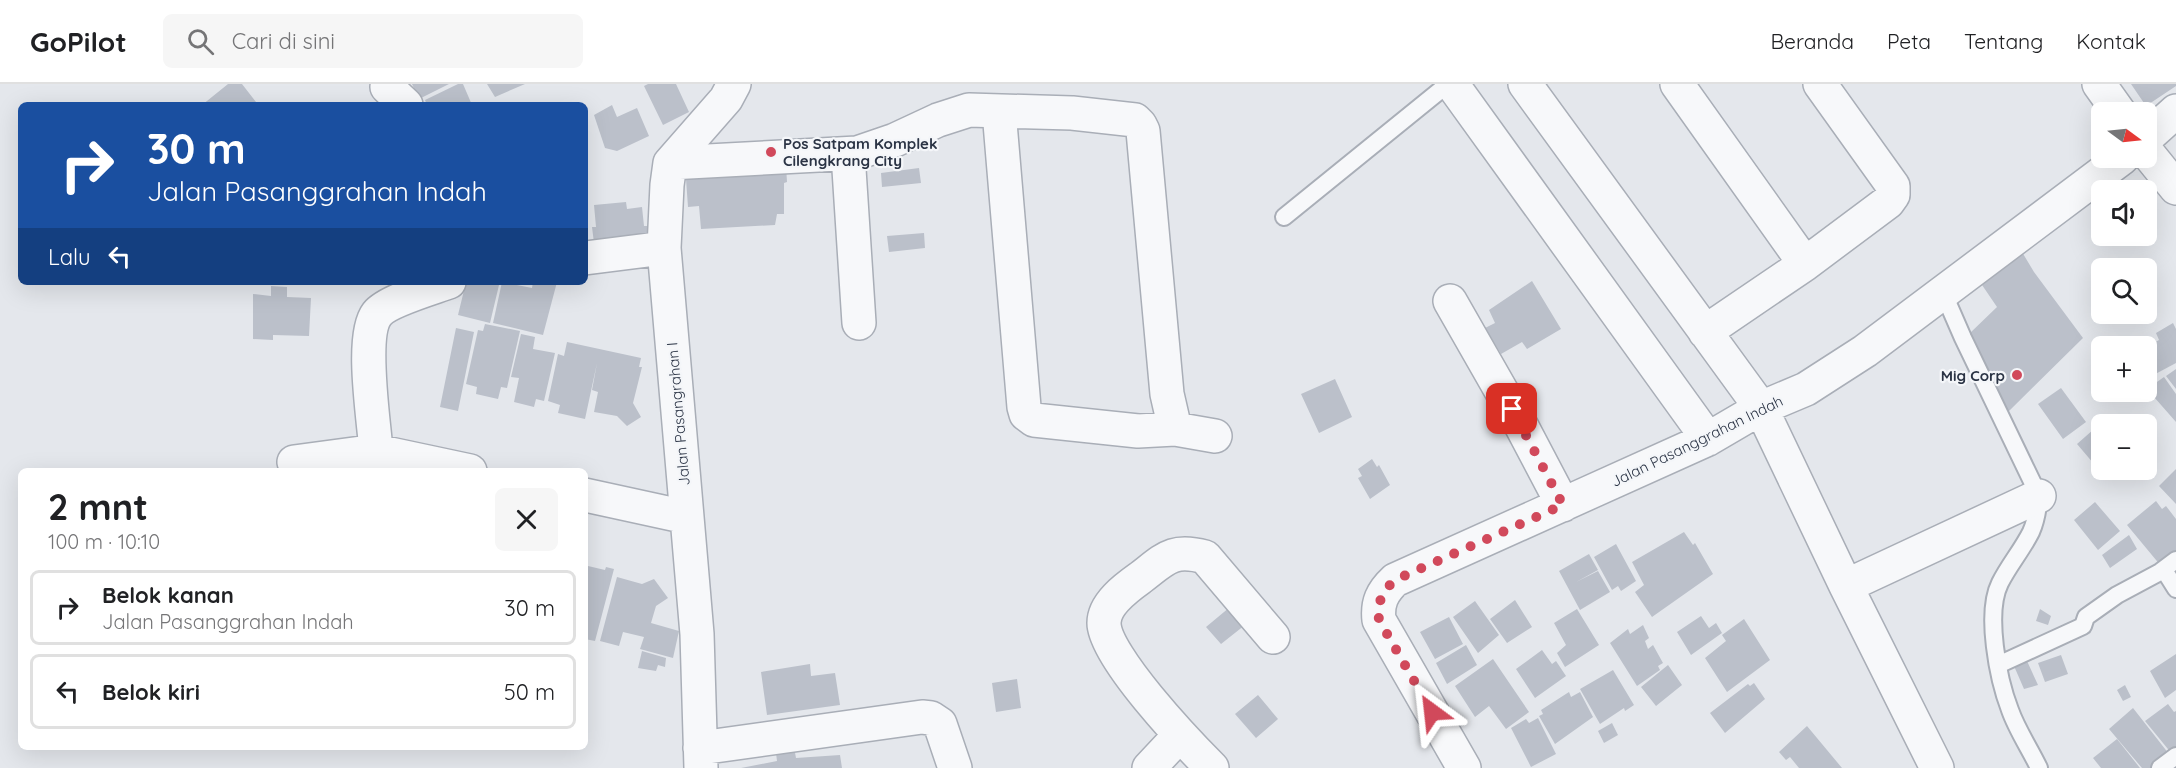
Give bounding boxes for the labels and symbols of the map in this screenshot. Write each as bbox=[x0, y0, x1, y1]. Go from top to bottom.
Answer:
north arrow bbox=[2091, 102, 2157, 168]
place label: Pos Satpam Komplek Cilengkrang City bbox=[783, 134, 937, 170]
marker: Pos Satpam Komplek Cilengkrang City bbox=[764, 145, 778, 159]
street label: Jalan Pasangrahan I bbox=[662, 341, 694, 487]
place label: Mig Corp bbox=[1941, 366, 2005, 385]
marker: Mig Corp bbox=[2010, 368, 2024, 382]
pin bbox=[1486, 383, 1537, 434]
street label: Jalan Pasanggrahan Indah bbox=[1608, 391, 1786, 491]
position arrow bbox=[1400, 680, 1464, 744]

